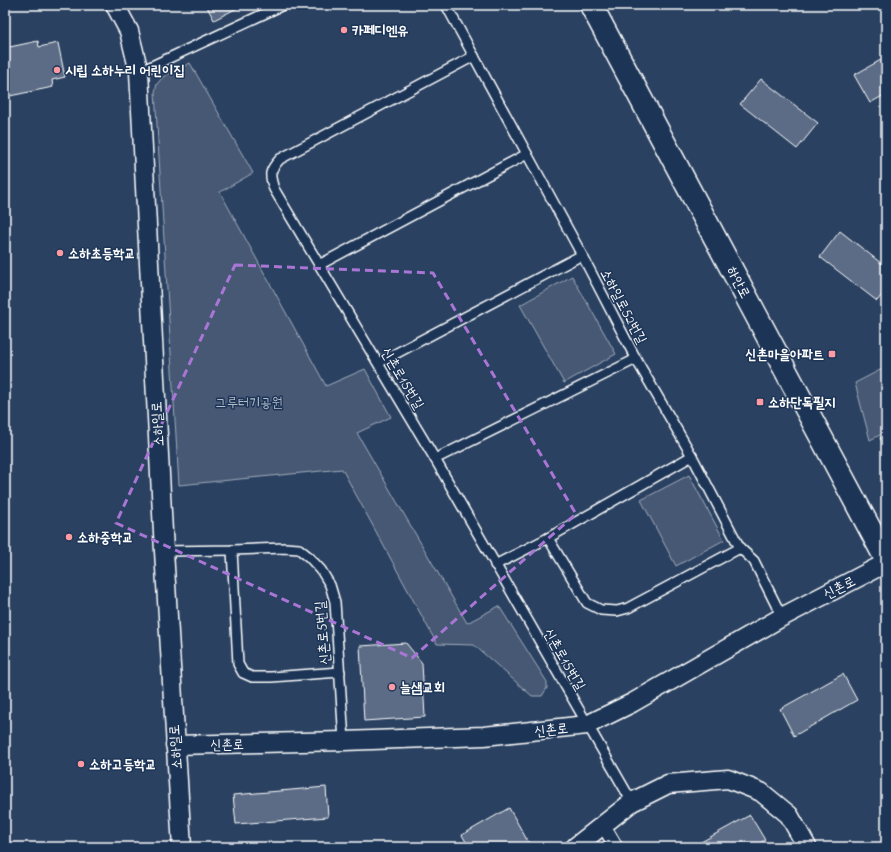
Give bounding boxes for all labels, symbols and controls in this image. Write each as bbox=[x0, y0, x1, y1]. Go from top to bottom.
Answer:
place label: 카페디엔유 bbox=[352, 21, 408, 42]
marker: 카페디엔유 bbox=[339, 25, 349, 35]
place label: 시립 소하누리 어린이집 bbox=[65, 61, 185, 82]
marker: 시립 소하누리 어린이집 bbox=[52, 65, 62, 75]
place label: 소하초등학교 bbox=[68, 244, 136, 265]
marker: 소하초등학교 bbox=[55, 248, 65, 258]
street label: 하안로 bbox=[720, 263, 755, 303]
street label: 소하일로52번길 bbox=[594, 265, 652, 349]
street label: 신촌로15번길 bbox=[375, 344, 429, 414]
place label: 신촌마을아파트 bbox=[745, 345, 824, 366]
marker: 신촌마을아파트 bbox=[827, 349, 837, 359]
park label: 그루터기공원 bbox=[215, 393, 283, 414]
place label: 소하단독필지 bbox=[768, 393, 836, 414]
marker: 소하단독필지 bbox=[755, 397, 765, 407]
street label: 소하일로 bbox=[147, 401, 170, 447]
place label: 소하중학교 bbox=[77, 528, 133, 549]
marker: 소하중학교 bbox=[64, 532, 74, 542]
street label: 신촌로 bbox=[820, 571, 860, 605]
street label: 신촌로5번길 bbox=[310, 599, 337, 666]
street label: 신촌로15번길 bbox=[537, 625, 590, 695]
place label: 늘샘교회 bbox=[400, 678, 445, 699]
marker: 늘샘교회 bbox=[387, 682, 397, 692]
street label: 신촌로 bbox=[533, 718, 569, 743]
street label: 소하일로 bbox=[164, 724, 189, 770]
street label: 신촌로 bbox=[210, 735, 244, 756]
place label: 소하고등학교 bbox=[89, 755, 157, 776]
marker: 소하고등학교 bbox=[76, 759, 86, 769]

